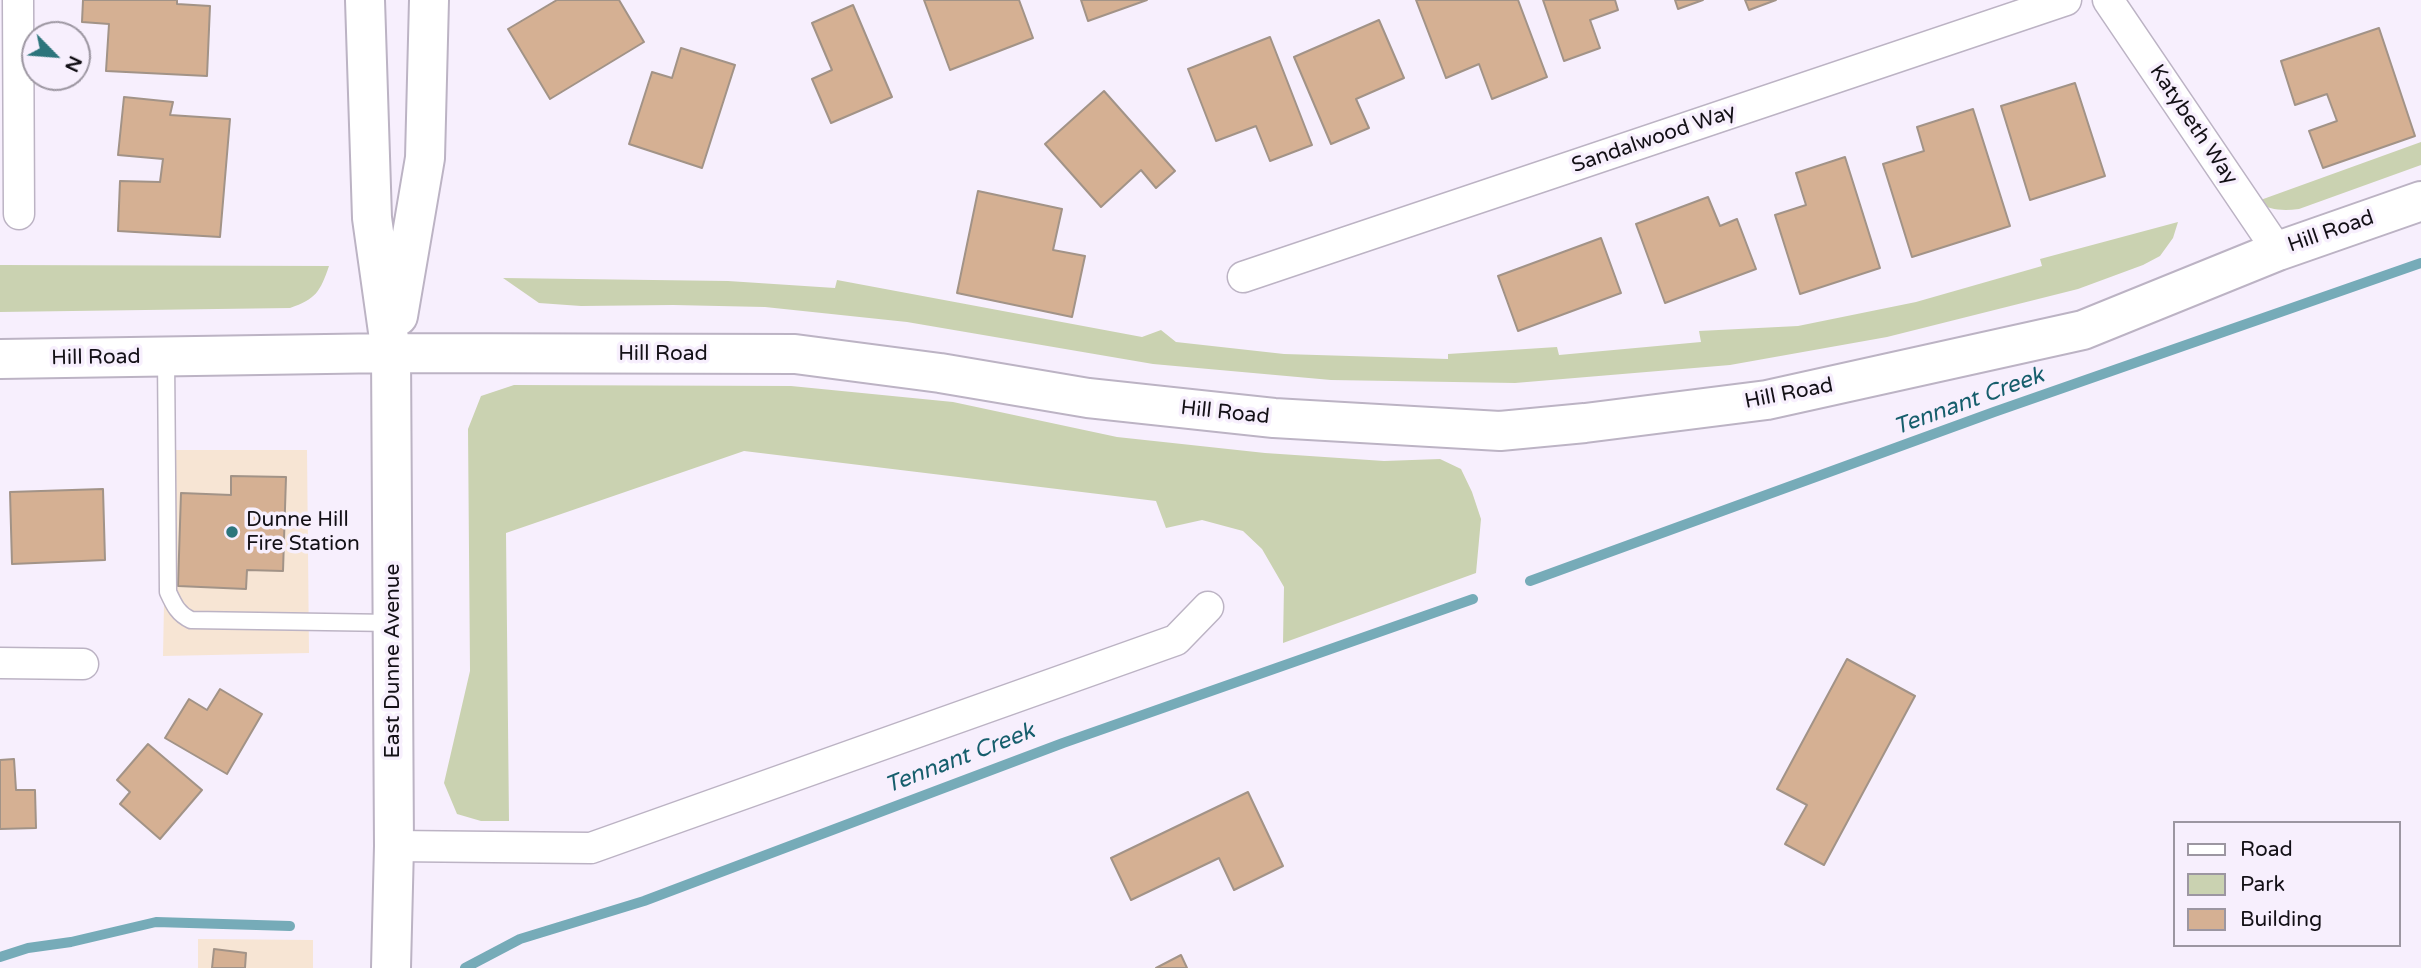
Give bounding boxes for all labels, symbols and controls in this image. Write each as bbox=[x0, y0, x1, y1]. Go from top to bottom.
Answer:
north arrow bbox=[21, 21, 91, 91]
text: N bbox=[60, 52, 86, 76]
street label: Katybeth Way bbox=[2144, 60, 2242, 190]
street label: Sandalwood Way bbox=[1569, 99, 1739, 179]
street label: Hill Road bbox=[2285, 206, 2377, 258]
street label: Hill Road bbox=[618, 341, 708, 367]
street label: Hill Road bbox=[51, 345, 141, 371]
water label: Tennant Creek bbox=[1890, 362, 2048, 442]
street label: Hill Road bbox=[1743, 373, 1835, 415]
street label: Hill Road bbox=[1179, 396, 1271, 430]
place label: Dunne Hill Fire Station bbox=[246, 507, 360, 557]
marker: Dunne Hill Fire Station bbox=[224, 524, 240, 540]
street label: East Dunne Avenue bbox=[380, 563, 406, 759]
water label: Tennant Creek bbox=[881, 718, 1039, 800]
legend bbox=[2172, 821, 2400, 947]
text: Road bbox=[2240, 837, 2293, 862]
text: Park bbox=[2240, 872, 2285, 897]
text: Building bbox=[2240, 907, 2322, 932]

